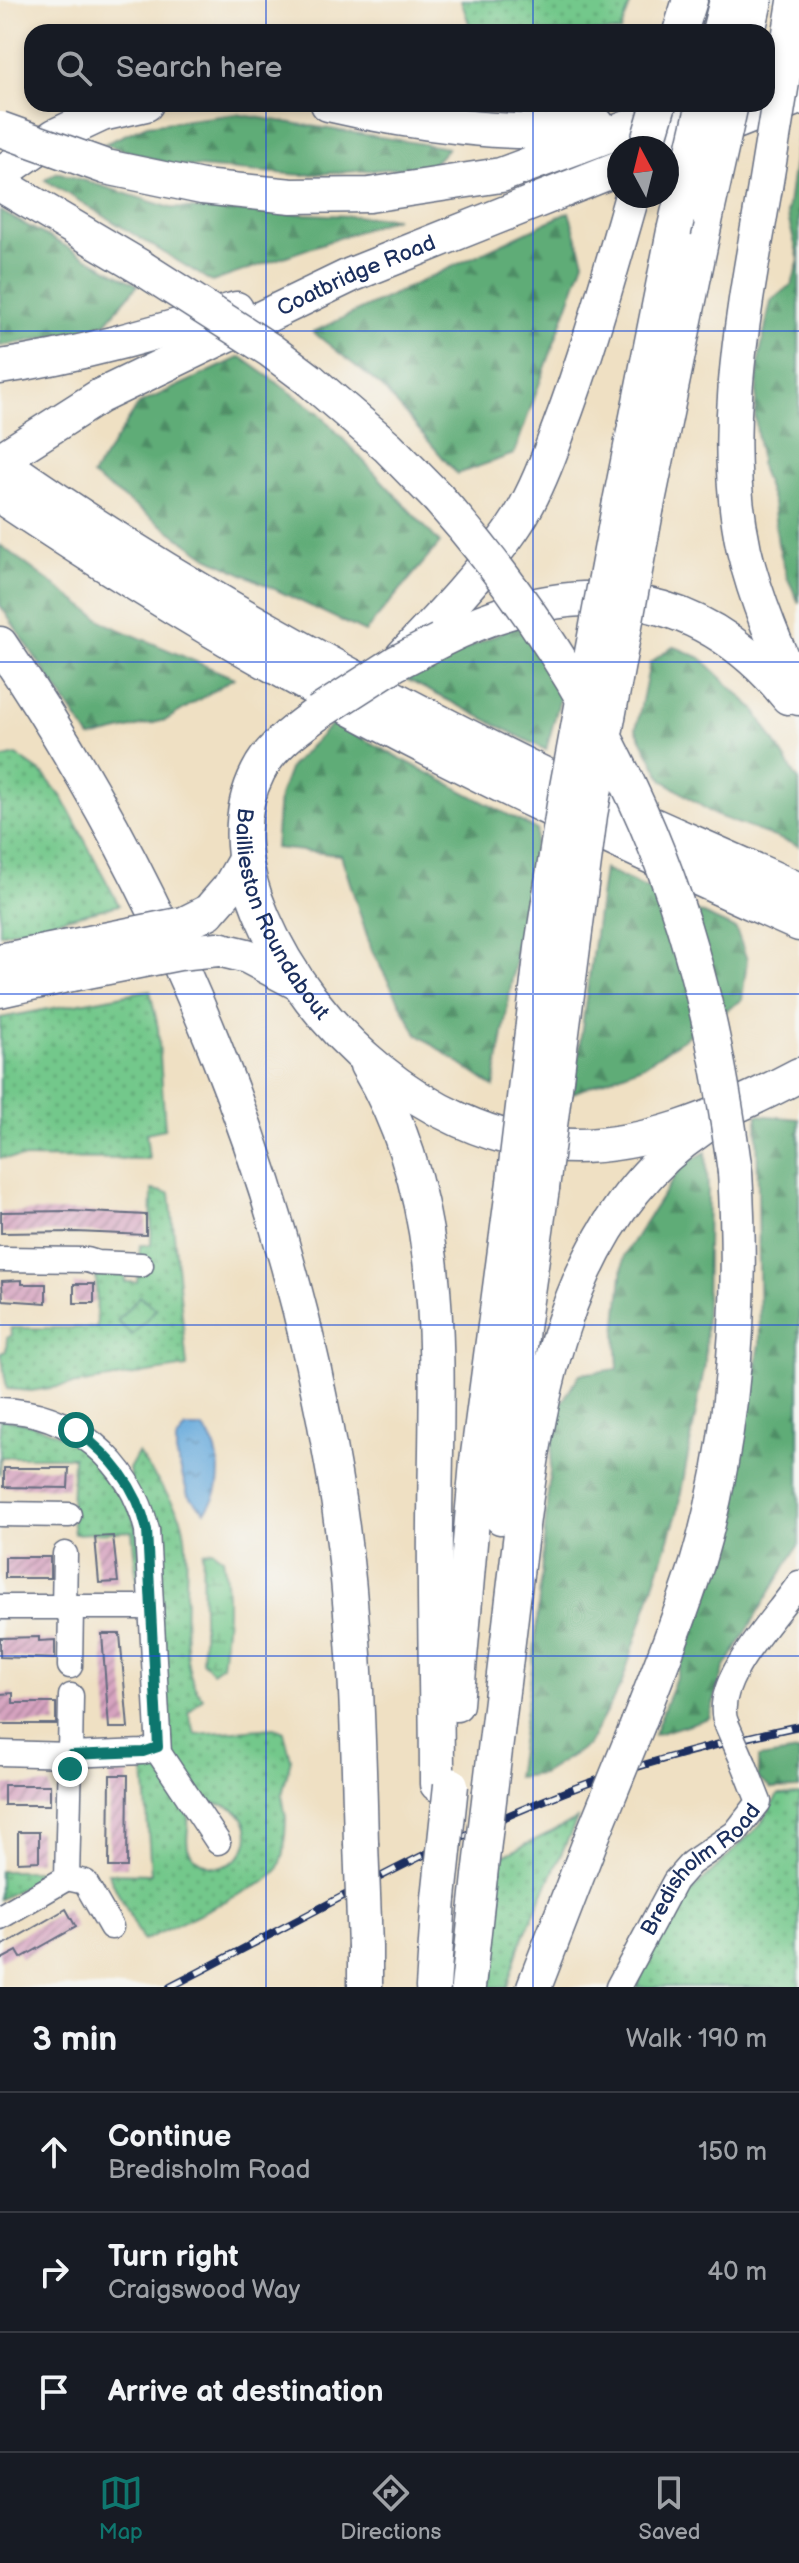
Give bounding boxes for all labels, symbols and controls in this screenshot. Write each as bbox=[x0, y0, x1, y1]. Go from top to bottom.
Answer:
search box bbox=[24, 24, 775, 112]
icon: search bbox=[52, 46, 96, 90]
text: Search here bbox=[116, 50, 282, 86]
north arrow bbox=[607, 136, 679, 208]
street label: Coatbridge Road bbox=[273, 229, 439, 322]
street label: Baillieston Roundabout bbox=[230, 806, 335, 1026]
route start bbox=[58, 1412, 94, 1448]
route end bbox=[52, 1751, 88, 1787]
street label: Bredisholm Road bbox=[635, 1798, 766, 1940]
text: 3 min bbox=[32, 2019, 117, 2060]
text: Walk · 190 m bbox=[626, 2024, 767, 2055]
text: Continue bbox=[108, 2119, 231, 2155]
icon: ahead bbox=[32, 2130, 76, 2174]
text: 150 m bbox=[698, 2137, 767, 2168]
text: Bredisholm Road bbox=[108, 2155, 310, 2186]
text: Turn right bbox=[108, 2239, 239, 2275]
icon: right bbox=[32, 2250, 76, 2294]
text: 40 m bbox=[707, 2257, 767, 2288]
text: Craigswood Way bbox=[108, 2275, 300, 2306]
icon: arrive bbox=[32, 2370, 76, 2414]
text: Arrive at destination bbox=[108, 2374, 384, 2410]
tab: Map bbox=[99, 2471, 143, 2546]
tab: Directions bbox=[340, 2471, 441, 2546]
tab: Saved bbox=[639, 2471, 700, 2546]

